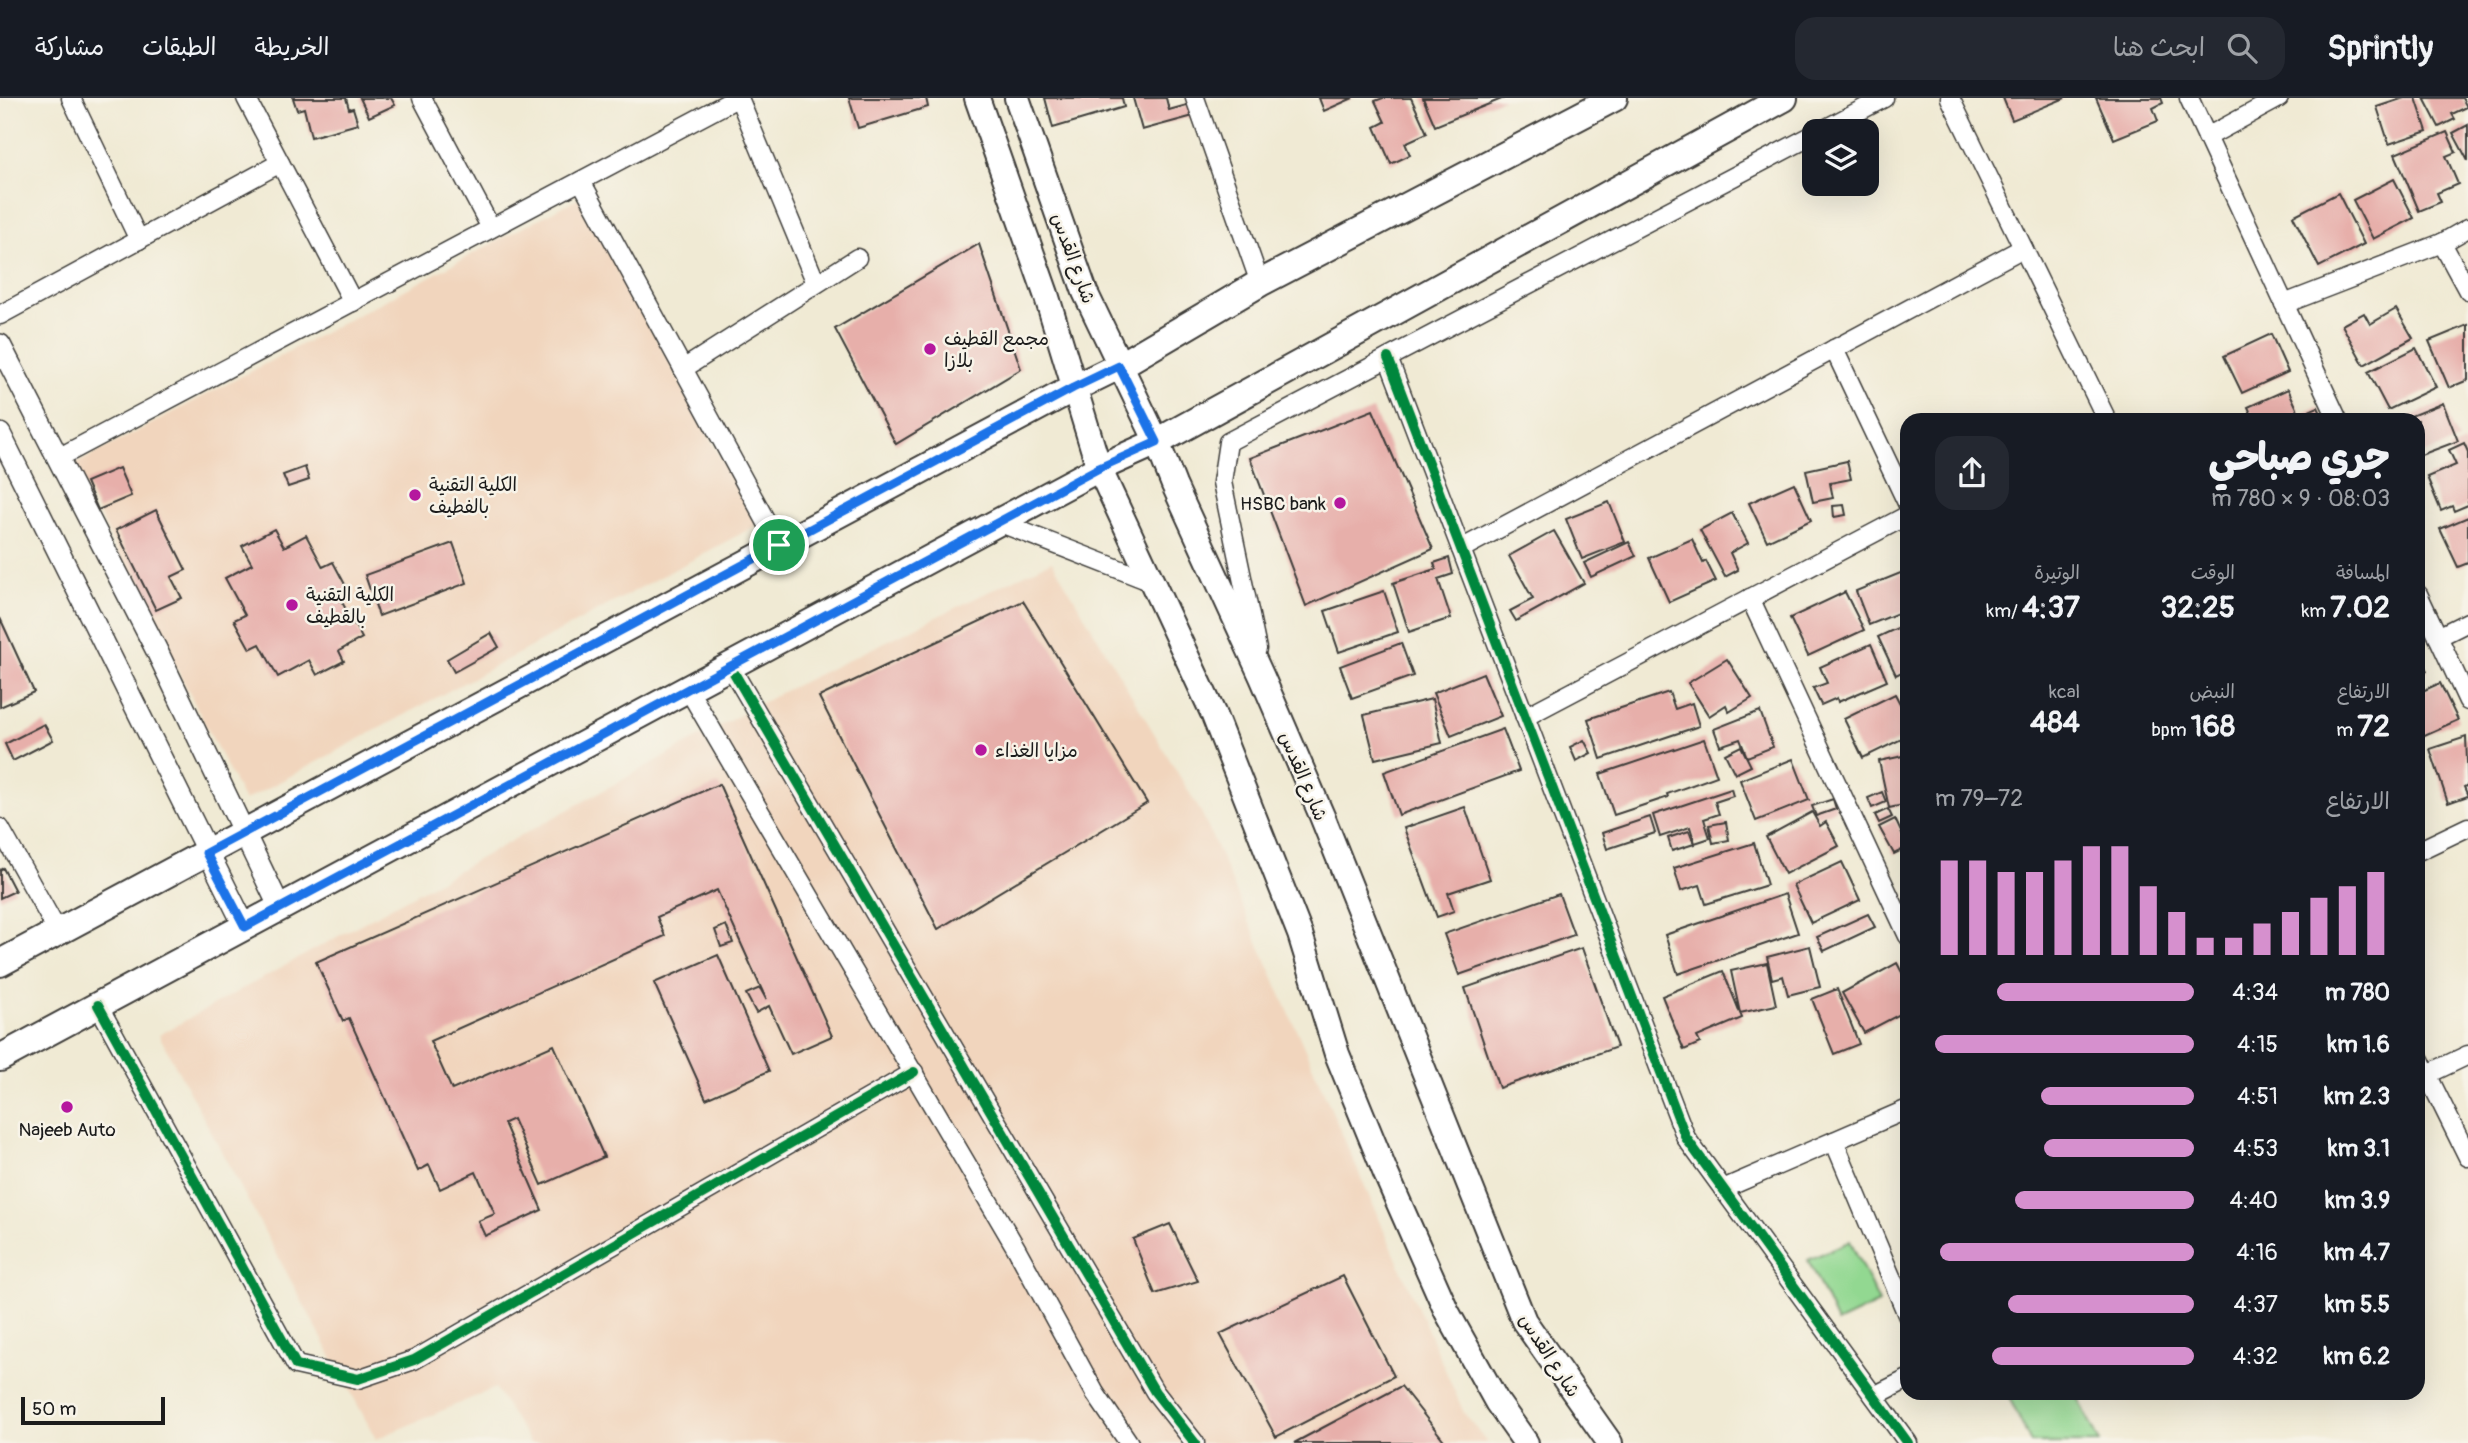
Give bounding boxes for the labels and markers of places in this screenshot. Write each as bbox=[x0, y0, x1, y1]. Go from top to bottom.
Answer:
place label: مجمع القطيف بلازا bbox=[944, 327, 1049, 373]
marker: مجمع القطيف بلازا bbox=[922, 341, 938, 357]
place label: الكلية التقنية بالفطيف bbox=[429, 473, 517, 519]
marker: الكلية التقنية بالفطيف bbox=[407, 487, 423, 503]
place label: HSBC bank bbox=[1240, 492, 1326, 516]
marker: HSBC bank bbox=[1332, 495, 1348, 511]
pin bbox=[749, 515, 809, 575]
place label: الكلية التقنية بالقطيف bbox=[306, 583, 394, 629]
marker: الكلية التقنية بالقطيف bbox=[284, 597, 300, 613]
place label: مزايا الغذاء bbox=[995, 739, 1078, 763]
marker: مزايا الغذاء bbox=[973, 742, 989, 758]
marker: Najeeb Auto bbox=[59, 1099, 75, 1115]
place label: Najeeb Auto bbox=[18, 1118, 116, 1142]

